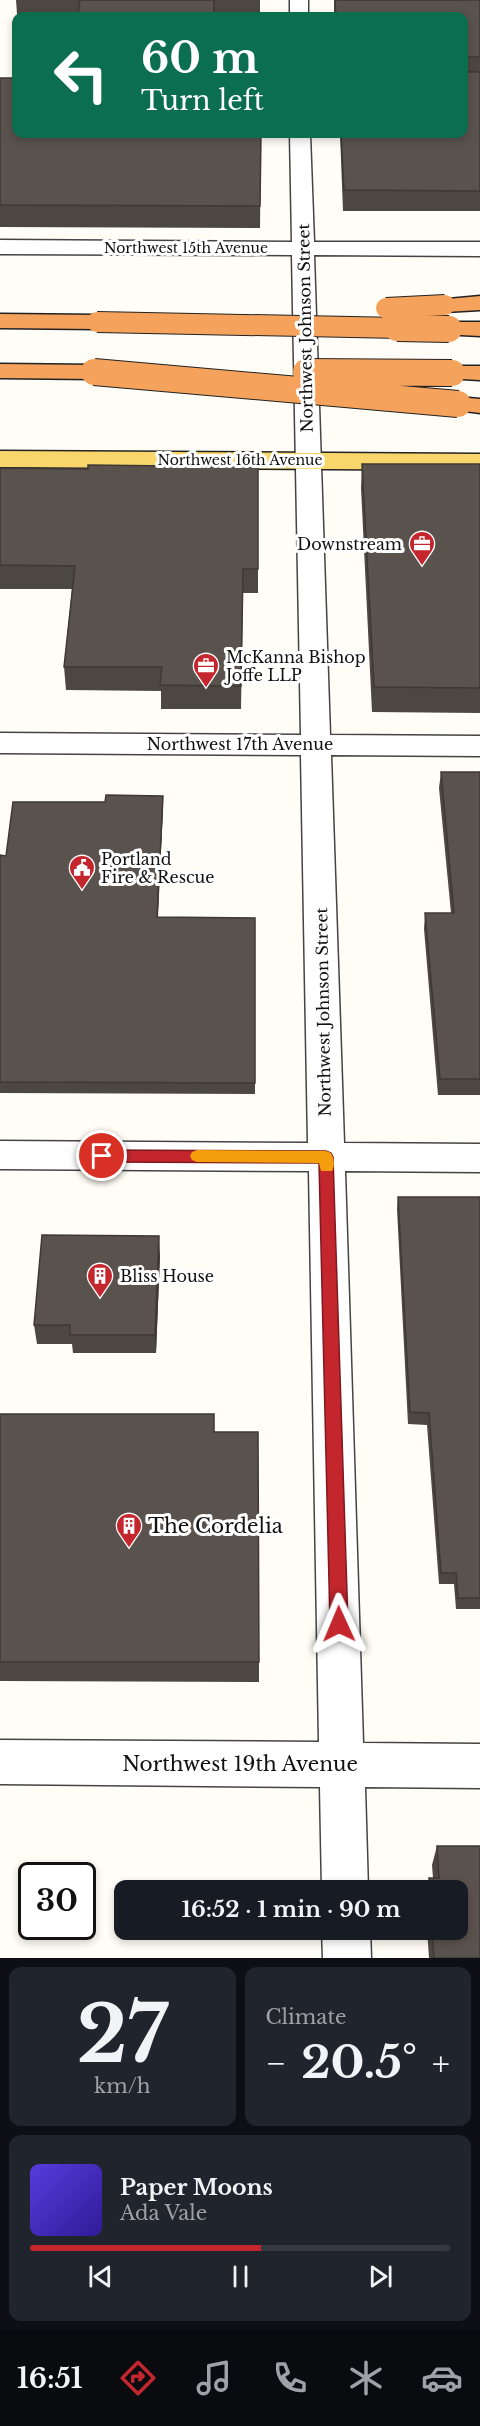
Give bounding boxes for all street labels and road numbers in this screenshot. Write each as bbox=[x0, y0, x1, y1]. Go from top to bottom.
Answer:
street label: Northwest Johnson Street bbox=[293, 223, 317, 433]
street label: Northwest 15th Avenue bbox=[104, 239, 268, 257]
street label: Northwest 16th Avenue bbox=[158, 451, 323, 469]
street label: Northwest 17th Avenue bbox=[147, 734, 333, 754]
street label: Northwest Johnson Street bbox=[311, 907, 335, 1117]
street label: Northwest 19th Avenue bbox=[122, 1752, 358, 1776]

